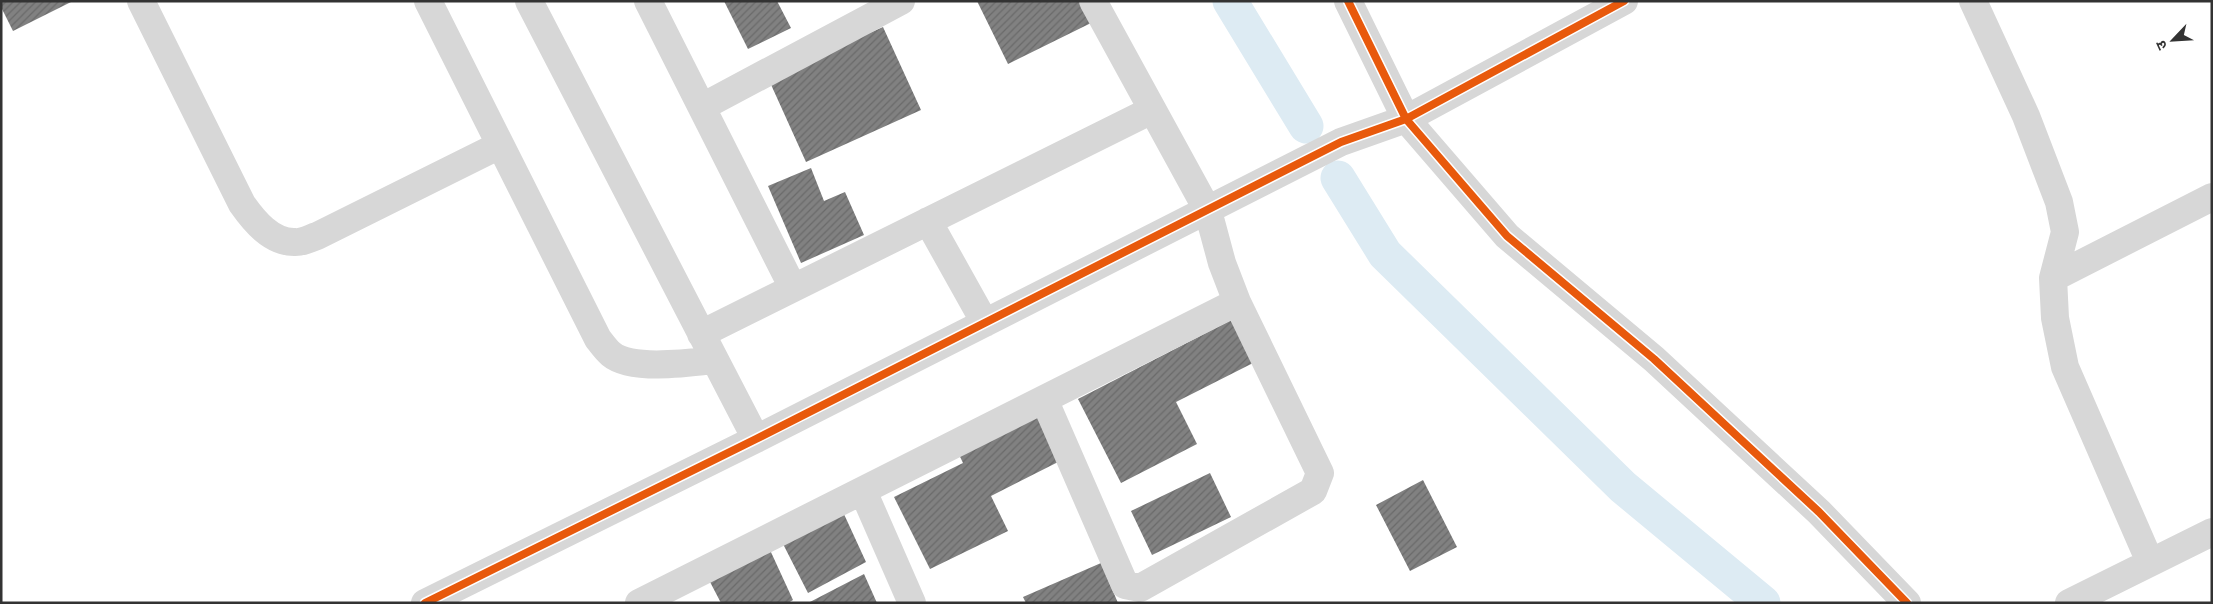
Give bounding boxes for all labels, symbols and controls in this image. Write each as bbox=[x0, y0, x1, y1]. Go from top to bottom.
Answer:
north arrow bbox=[2148, 15, 2198, 65]
text: उ bbox=[2151, 37, 2171, 53]

